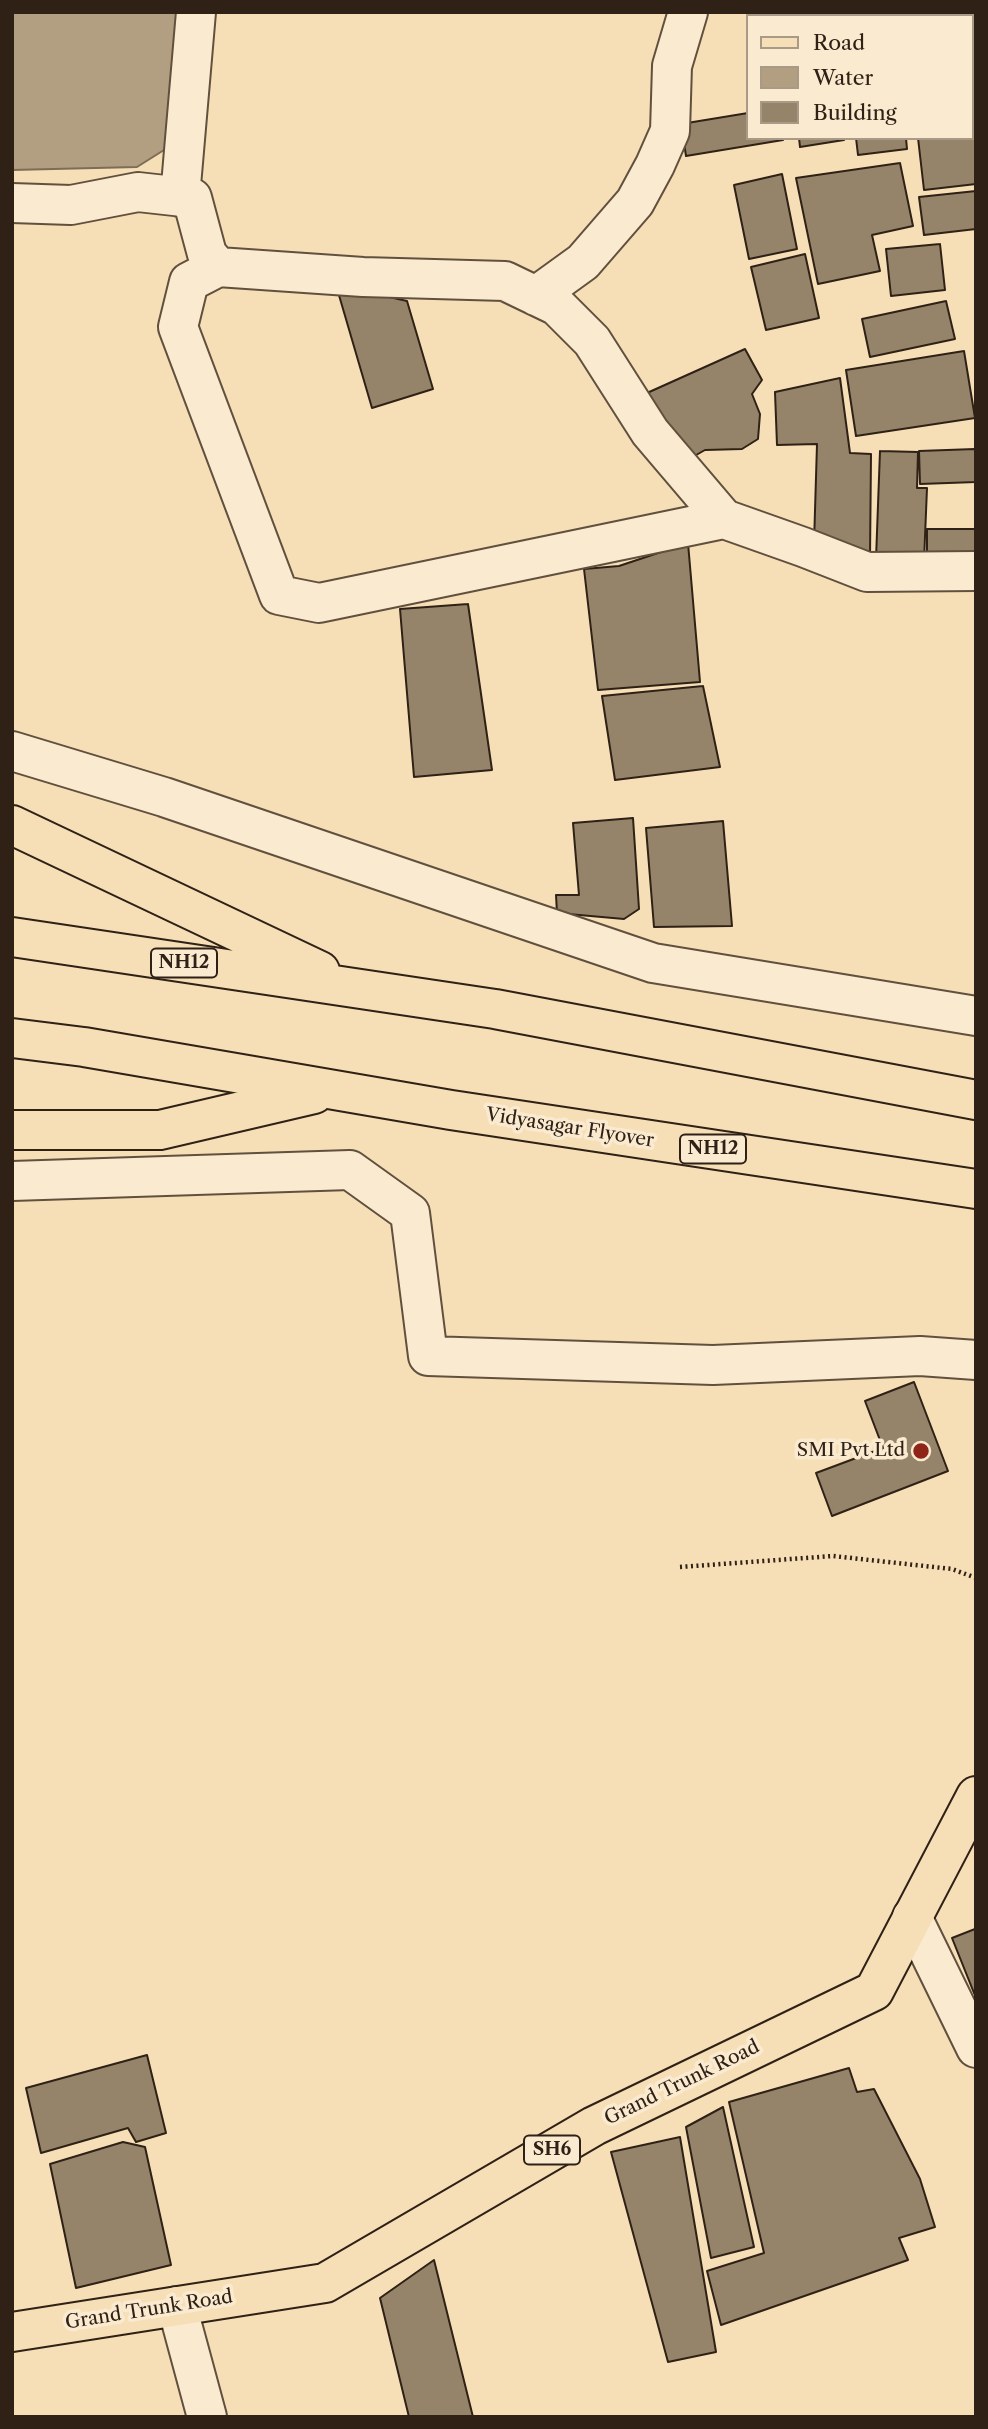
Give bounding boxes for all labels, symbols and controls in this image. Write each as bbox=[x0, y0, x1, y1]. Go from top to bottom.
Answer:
legend bbox=[746, 14, 974, 140]
text: Road bbox=[813, 30, 865, 55]
text: Water bbox=[813, 65, 873, 90]
text: Building bbox=[813, 100, 897, 125]
road number: NH12 bbox=[151, 948, 217, 978]
street label: Vidyasagar Flyover bbox=[484, 1103, 656, 1153]
road number: NH12 bbox=[680, 1134, 746, 1164]
place label: SMI Pvt Ltd bbox=[797, 1440, 905, 1462]
marker: SMI Pvt Ltd bbox=[911, 1441, 931, 1461]
street label: Grand Trunk Road bbox=[601, 2036, 763, 2130]
road number: SH6 bbox=[524, 2136, 580, 2164]
street label: Grand Trunk Road bbox=[64, 2285, 234, 2335]

